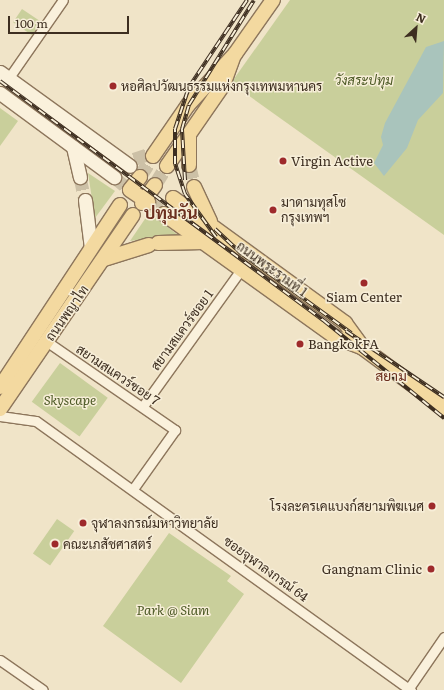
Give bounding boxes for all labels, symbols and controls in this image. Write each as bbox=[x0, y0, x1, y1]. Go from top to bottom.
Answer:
scale bar bbox=[10, 8, 131, 34]
north arrow bbox=[396, 8, 436, 48]
text: N bbox=[414, 8, 429, 26]
text: 100 m bbox=[15, 14, 48, 32]
park label: วังสระปทุม bbox=[335, 72, 393, 88]
place label: หอศิลปวัฒนธรรมแห่งกรุงเทพมหานคร bbox=[121, 78, 322, 94]
marker: หอศิลปวัฒนธรรมแห่งกรุงเทพมหานคร bbox=[108, 81, 118, 91]
place label: Virgin Active bbox=[291, 153, 373, 169]
marker: Virgin Active bbox=[278, 156, 288, 166]
place label: มาดามทุสโซ กรุงเทพฯ bbox=[281, 195, 346, 226]
district label: ปทุมวัน bbox=[144, 202, 198, 222]
marker: มาดามทุสโซ กรุงเทพฯ bbox=[268, 205, 278, 215]
street label: ถนนพระรามที่ 1 bbox=[234, 238, 310, 300]
marker: Siam Center bbox=[359, 278, 369, 288]
street label: ถนนพญาไท bbox=[42, 282, 92, 344]
street label: สยามสแควร์ซอย 1 bbox=[147, 287, 217, 373]
place label: Siam Center bbox=[326, 289, 402, 305]
place label: BangkokFA bbox=[308, 336, 379, 352]
marker: BangkokFA bbox=[295, 339, 305, 349]
street label: สยามสแควร์ซอย 7 bbox=[73, 341, 163, 409]
district label: สยาม bbox=[375, 367, 407, 383]
park label: Skyscape bbox=[44, 392, 96, 408]
place label: โรงละครเคแบงก์สยามพิฆเนศ bbox=[270, 498, 424, 514]
marker: โรงละครเคแบงก์สยามพิฆเนศ bbox=[427, 501, 437, 511]
place label: จุฬาลงกรณ์มหาวิทยาลัย bbox=[91, 515, 218, 531]
marker: จุฬาลงกรณ์มหาวิทยาลัย bbox=[78, 518, 88, 528]
street label: ซอยจุฬาลงกรณ์ 64 bbox=[221, 533, 311, 605]
place label: คณะเภสัชศาสตร์ bbox=[63, 536, 152, 552]
marker: คณะเภสัชศาสตร์ bbox=[50, 539, 60, 549]
place label: Gangnam Clinic bbox=[322, 561, 422, 577]
marker: Gangnam Clinic bbox=[425, 563, 437, 575]
park label: Park @ Siam bbox=[137, 602, 209, 618]

